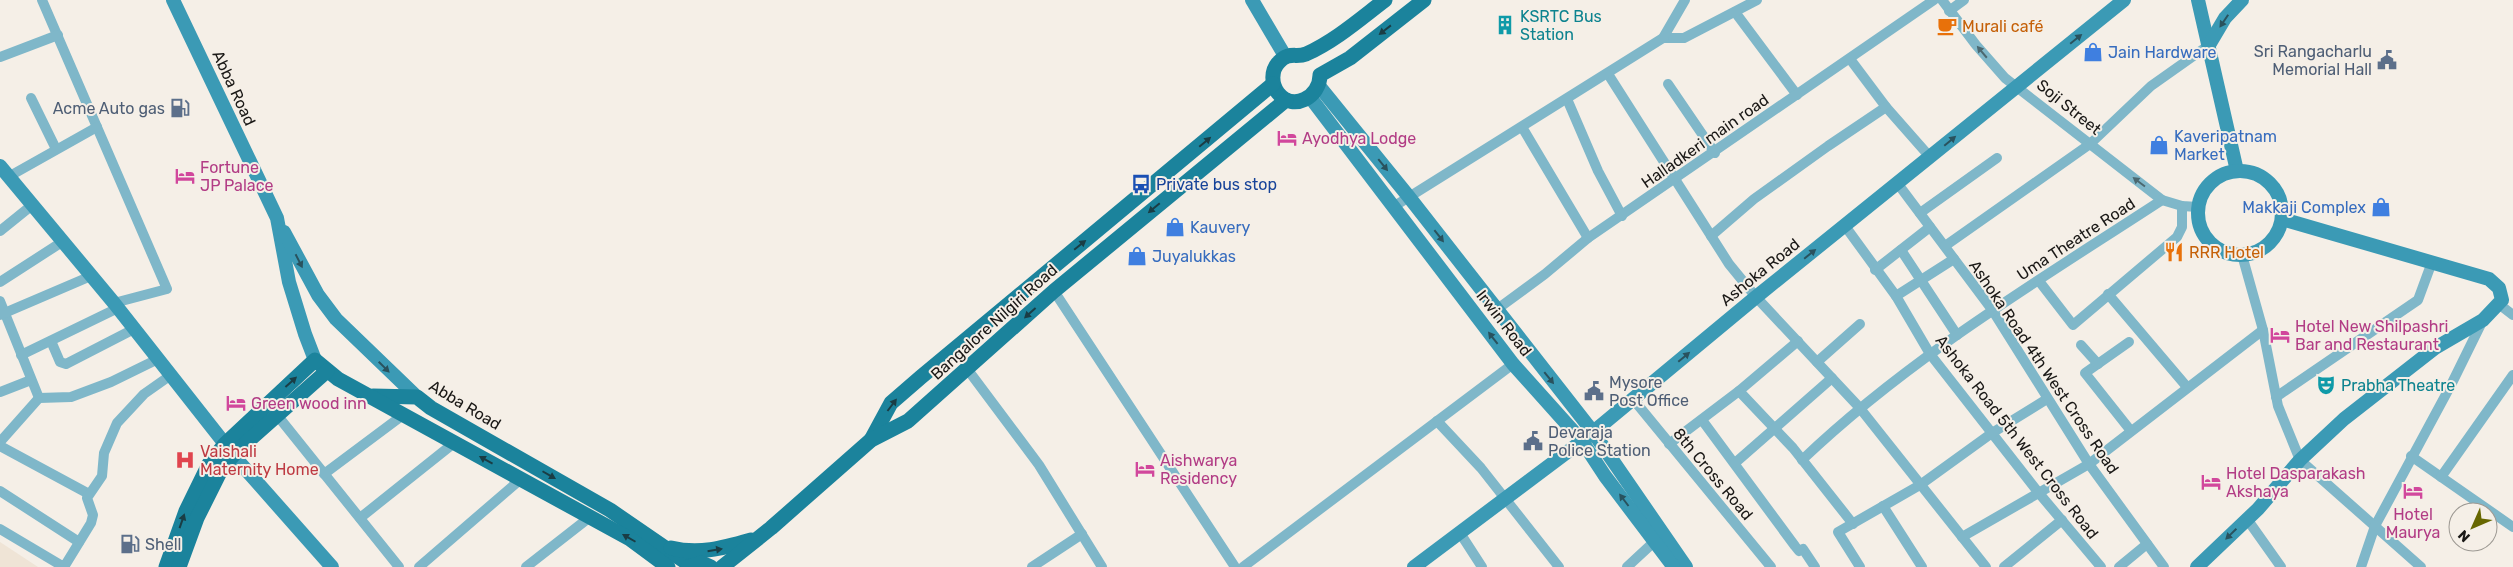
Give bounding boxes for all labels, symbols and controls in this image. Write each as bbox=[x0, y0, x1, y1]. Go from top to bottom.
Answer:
place label: KSRTC Bus Station bbox=[1520, 7, 1602, 44]
building icon: KSRTC Bus Station bbox=[1494, 14, 1516, 36]
cafe icon: Murali café bbox=[1936, 15, 1958, 37]
one-way arrow bbox=[2219, 15, 2229, 28]
place label: Murali café bbox=[1962, 17, 2043, 36]
one-way arrow bbox=[1378, 25, 1392, 35]
one-way arrow bbox=[2069, 33, 2082, 44]
shop icon: Jain Hardware bbox=[2082, 41, 2104, 63]
place label: Sri Rangacharlu Memorial Hall bbox=[2254, 42, 2372, 79]
place label: Jain Hardware bbox=[2108, 43, 2216, 62]
one-way arrow bbox=[1977, 46, 1988, 58]
street label: Abba Road bbox=[208, 48, 260, 128]
public building icon: Sri Rangacharlu Memorial Hall bbox=[2376, 49, 2398, 71]
street label: Soji Street bbox=[2033, 75, 2105, 139]
street label: Halladkeri main road bbox=[1638, 90, 1772, 192]
fuel station icon: Acme Auto gas bbox=[169, 97, 191, 119]
place label: Acme Auto gas bbox=[53, 99, 165, 118]
hotel icon: Ayodhya Lodge bbox=[1276, 127, 1298, 149]
place label: Kaveripatnam Market bbox=[2174, 127, 2277, 164]
place label: Ayodhya Lodge bbox=[1302, 129, 1416, 148]
shop icon: Kaveripatnam Market bbox=[2148, 134, 2170, 156]
one-way arrow bbox=[1943, 135, 1956, 146]
one-way arrow bbox=[1199, 137, 1211, 148]
place label: Fortune JP Palace bbox=[200, 158, 273, 195]
one-way arrow bbox=[1377, 158, 1388, 171]
hotel icon: Fortune JP Palace bbox=[174, 165, 196, 187]
bus stop icon: Private bus stop bbox=[1130, 173, 1152, 195]
place label: Private bus stop bbox=[1156, 175, 1277, 194]
one-way arrow bbox=[2132, 177, 2146, 187]
street label: Uma Theatre Road bbox=[2013, 194, 2139, 284]
shop icon: Makkaji Complex bbox=[2370, 196, 2392, 218]
place label: Makkaji Complex bbox=[2242, 198, 2366, 217]
one-way arrow bbox=[1148, 203, 1161, 214]
shop icon: Kauvery bbox=[1164, 216, 1186, 238]
place label: Kauvery bbox=[1190, 218, 1251, 237]
one-way arrow bbox=[1433, 229, 1444, 242]
street label: Ashoka Road bbox=[1716, 234, 1804, 310]
one-way arrow bbox=[1073, 240, 1086, 251]
restaurant icon: RRR Hotel bbox=[2163, 241, 2185, 263]
place label: RRR Hotel bbox=[2189, 243, 2264, 262]
shop icon: Juyalukkas bbox=[1126, 245, 1148, 267]
place label: Juyalukkas bbox=[1152, 247, 1236, 266]
one-way arrow bbox=[1803, 249, 1817, 259]
one-way arrow bbox=[295, 254, 303, 268]
street label: Ashoka Road 4th West Cross Road bbox=[1965, 256, 2123, 478]
street label: Bangalore Nilgiri Road bbox=[927, 260, 1061, 384]
street label: Irwin Road bbox=[1472, 286, 1536, 360]
one-way arrow bbox=[1024, 307, 1036, 319]
place label: Hotel New Shilpashri Bar and Restaurant bbox=[2295, 317, 2448, 354]
hotel icon: Hotel New Shilpashri Bar and Restaurant bbox=[2269, 324, 2291, 346]
one-way arrow bbox=[1488, 331, 1498, 345]
street label: Ashoka Road 5th West Cross Road bbox=[1932, 331, 2102, 543]
one-way arrow bbox=[1677, 351, 1690, 362]
one-way arrow bbox=[378, 361, 390, 373]
one-way arrow bbox=[1544, 371, 1555, 384]
place label: Mysore Post Office bbox=[1609, 373, 1689, 410]
theatre icon: Prabha Theatre bbox=[2315, 374, 2337, 396]
one-way arrow bbox=[285, 376, 298, 387]
street label: Abba Road bbox=[426, 376, 504, 434]
place label: Prabha Theatre bbox=[2341, 376, 2455, 395]
public building icon: Mysore Post Office bbox=[1583, 380, 1605, 402]
hotel icon: Green wood inn bbox=[225, 392, 247, 414]
place label: Green wood inn bbox=[251, 394, 367, 413]
one-way arrow bbox=[887, 398, 897, 412]
place label: Devaraja Police Station bbox=[1548, 423, 1651, 460]
street label: 8th Cross Road bbox=[1669, 424, 1757, 524]
public building icon: Devaraja Police Station bbox=[1522, 430, 1544, 452]
place label: Vaishali Maternity Home bbox=[200, 442, 319, 479]
hospital icon: Vaishali Maternity Home bbox=[174, 449, 196, 471]
place label: Aishwarya Residency bbox=[1160, 451, 1237, 488]
one-way arrow bbox=[479, 456, 493, 465]
hotel icon: Aishwarya Residency bbox=[1134, 458, 1156, 480]
place label: Hotel Dasparakash Akshaya bbox=[2226, 464, 2366, 501]
one-way arrow bbox=[542, 471, 556, 479]
hotel icon: Hotel Dasparakash Akshaya bbox=[2200, 471, 2222, 493]
hotel icon: Hotel Maurya bbox=[2402, 480, 2424, 502]
one-way arrow bbox=[1618, 494, 1629, 507]
north arrow bbox=[2448, 502, 2498, 552]
place label: Hotel Maurya bbox=[2386, 505, 2440, 542]
one-way arrow bbox=[178, 513, 186, 528]
text: N bbox=[2455, 526, 2474, 545]
one-way arrow bbox=[2226, 528, 2238, 540]
fuel station icon: Shell bbox=[119, 533, 141, 555]
one-way arrow bbox=[622, 534, 635, 543]
place label: Shell bbox=[145, 535, 181, 554]
one-way arrow bbox=[707, 545, 723, 553]

